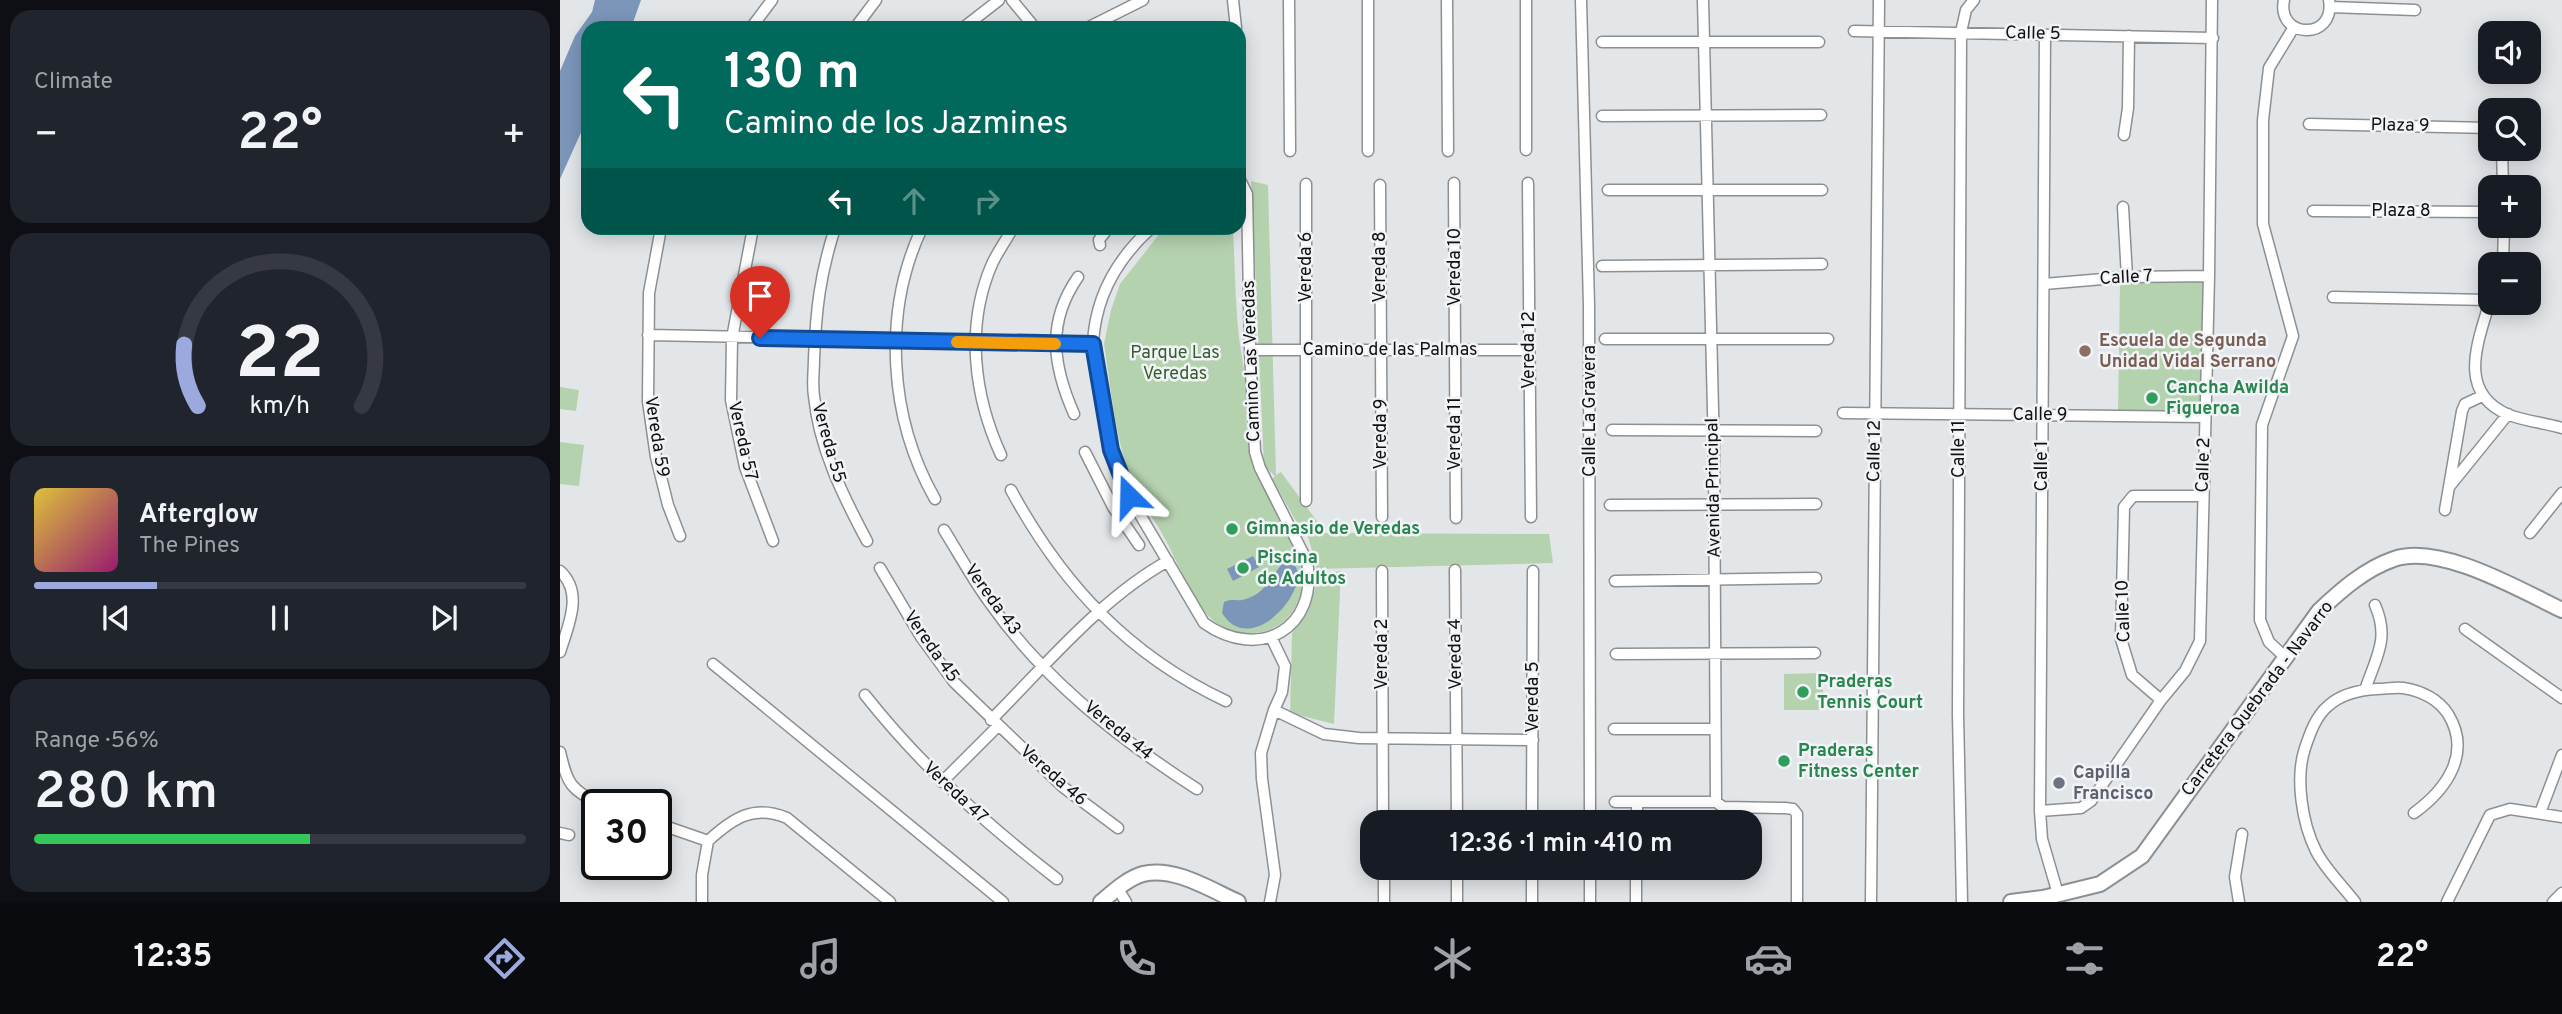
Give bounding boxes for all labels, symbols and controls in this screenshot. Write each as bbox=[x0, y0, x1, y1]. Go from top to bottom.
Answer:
map controls bbox=[2478, 21, 2541, 315]
button: sound bbox=[2478, 21, 2541, 84]
street label: Calle 5 bbox=[2005, 22, 2061, 46]
text: 130 m bbox=[724, 44, 860, 106]
icon: left bbox=[609, 49, 700, 140]
text: Climate bbox=[34, 68, 113, 97]
button: search bbox=[2478, 98, 2541, 161]
text: 22° bbox=[237, 102, 323, 168]
text: Camino de los Jazmines bbox=[724, 105, 1068, 145]
text: − bbox=[34, 112, 59, 161]
text: + bbox=[501, 112, 526, 161]
street label: Plaza 9 bbox=[2370, 114, 2430, 138]
button: + bbox=[2478, 175, 2541, 238]
icon: left bbox=[822, 182, 860, 220]
icon: ahead bbox=[895, 182, 933, 220]
icon: right bbox=[968, 182, 1006, 220]
street label: Plaza 8 bbox=[2371, 200, 2431, 223]
street label: Vereda 10 bbox=[1444, 228, 1467, 306]
street label: Vereda 6 bbox=[1295, 231, 1318, 303]
street label: Vereda 8 bbox=[1369, 231, 1392, 303]
button: − bbox=[2478, 252, 2541, 315]
street label: Calle 7 bbox=[2099, 265, 2153, 291]
pin bbox=[730, 266, 790, 338]
icon: arrive bbox=[741, 277, 779, 315]
street label: Camino Las Veredas bbox=[1238, 280, 1266, 442]
street label: Vereda 12 bbox=[1518, 311, 1541, 389]
text: 22 bbox=[235, 312, 325, 404]
place label: Escuela de Segunda Unidad Vidal Serrano bbox=[2099, 330, 2276, 374]
street label: Camino de las Palmas bbox=[1302, 339, 1478, 362]
park label: Parque Las Veredas bbox=[1130, 342, 1220, 386]
marker: Escuela de Segunda Unidad Vidal Serrano bbox=[2077, 343, 2093, 359]
street label: Calle La Gravera bbox=[1579, 345, 1602, 477]
place label: Cancha Awilda Figueroa bbox=[2166, 377, 2289, 421]
text: km/h bbox=[250, 390, 310, 422]
marker: Cancha Awilda Figueroa bbox=[2144, 390, 2160, 406]
street label: Vereda 59 bbox=[638, 395, 674, 479]
street label: Vereda 11 bbox=[1444, 397, 1467, 471]
street label: Vereda 9 bbox=[1370, 398, 1393, 470]
street label: Vereda 57 bbox=[722, 399, 762, 483]
street label: Vereda 55 bbox=[806, 400, 850, 486]
street label: Calle 9 bbox=[2012, 404, 2068, 427]
street label: Avenida Principal bbox=[1701, 418, 1727, 558]
street label: Calle 12 bbox=[1863, 420, 1887, 482]
street label: Calle 11 bbox=[1948, 420, 1971, 478]
street label: Calle 2 bbox=[2192, 437, 2216, 493]
street label: Calle 1 bbox=[2031, 440, 2054, 492]
position arrow bbox=[1092, 459, 1166, 533]
text: Afterglow bbox=[139, 499, 259, 532]
place label: Gimnasio de Veredas bbox=[1246, 518, 1420, 541]
marker: Gimnasio de Veredas bbox=[1224, 521, 1240, 537]
text: The Pines bbox=[139, 532, 240, 561]
place label: Piscina de Adultos bbox=[1257, 547, 1346, 591]
street label: Vereda 43 bbox=[959, 560, 1025, 640]
marker: Piscina de Adultos bbox=[1235, 560, 1251, 576]
street label: Calle 10 bbox=[2111, 579, 2137, 643]
street label: Carretera Quebrada - Navarro bbox=[2177, 596, 2339, 802]
icon: previous bbox=[97, 599, 135, 637]
icon: pause bbox=[261, 599, 299, 637]
icon: next bbox=[425, 599, 463, 637]
street label: Vereda 45 bbox=[898, 607, 964, 687]
street label: Vereda 2 bbox=[1371, 618, 1394, 690]
street label: Vereda 4 bbox=[1444, 618, 1468, 690]
street label: Vereda 5 bbox=[1522, 661, 1545, 733]
place label: Praderas Tennis Court bbox=[1817, 671, 1923, 715]
marker: Praderas Tennis Court bbox=[1795, 684, 1811, 700]
street label: Vereda 44 bbox=[1079, 696, 1157, 766]
text: Range · 56% bbox=[34, 727, 159, 756]
street label: Vereda 46 bbox=[1014, 740, 1092, 812]
place label: Praderas Fitness Center bbox=[1798, 740, 1920, 784]
marker: Praderas Fitness Center bbox=[1776, 753, 1792, 769]
street label: Vereda 47 bbox=[918, 757, 992, 829]
text: 280 km bbox=[34, 761, 218, 827]
place label: Capilla Francisco bbox=[2073, 762, 2154, 806]
marker: Capilla Francisco bbox=[2051, 775, 2067, 791]
speed limit sign: 30 bbox=[581, 789, 672, 880]
text: 12:36 · 1 min · 410 m bbox=[1450, 828, 1672, 861]
icon: directions bbox=[480, 934, 529, 983]
icon: music bbox=[796, 934, 845, 983]
icon: phone bbox=[1112, 934, 1161, 983]
icon: climate bbox=[1428, 934, 1477, 983]
icon: car bbox=[1744, 934, 1793, 983]
icon: filters bbox=[2060, 934, 2109, 983]
text: 12:35 bbox=[134, 938, 212, 978]
text: 22° bbox=[2376, 938, 2428, 978]

